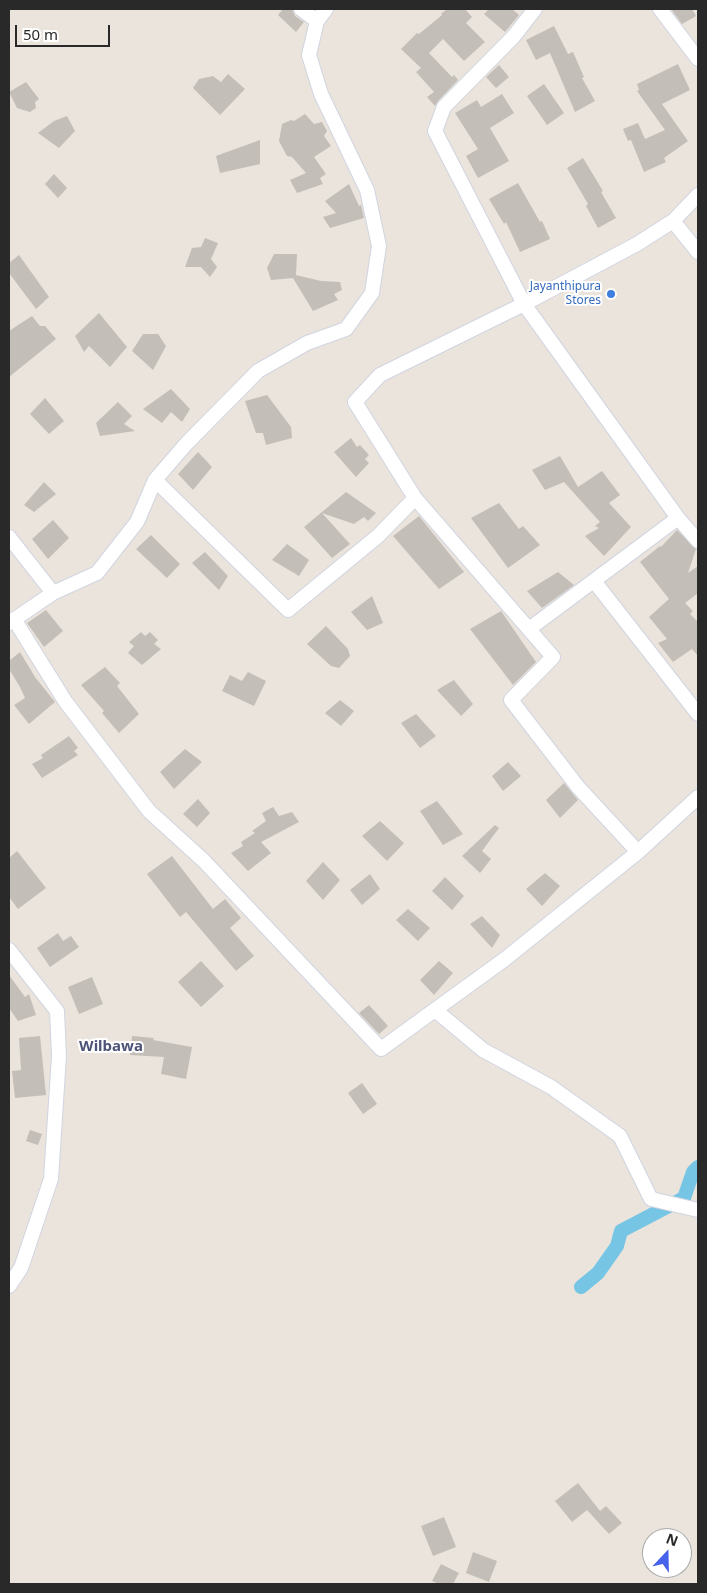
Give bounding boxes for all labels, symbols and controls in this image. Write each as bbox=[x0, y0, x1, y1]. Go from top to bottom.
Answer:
scale bar bbox=[18, 15, 112, 47]
text: 50 m bbox=[23, 24, 58, 44]
place label: Jayanthipura Stores bbox=[530, 280, 601, 308]
marker: Jayanthipura Stores bbox=[605, 288, 617, 300]
district label: Wilbawa bbox=[79, 1038, 143, 1056]
north arrow bbox=[642, 1528, 692, 1578]
text: N bbox=[663, 1529, 681, 1550]

